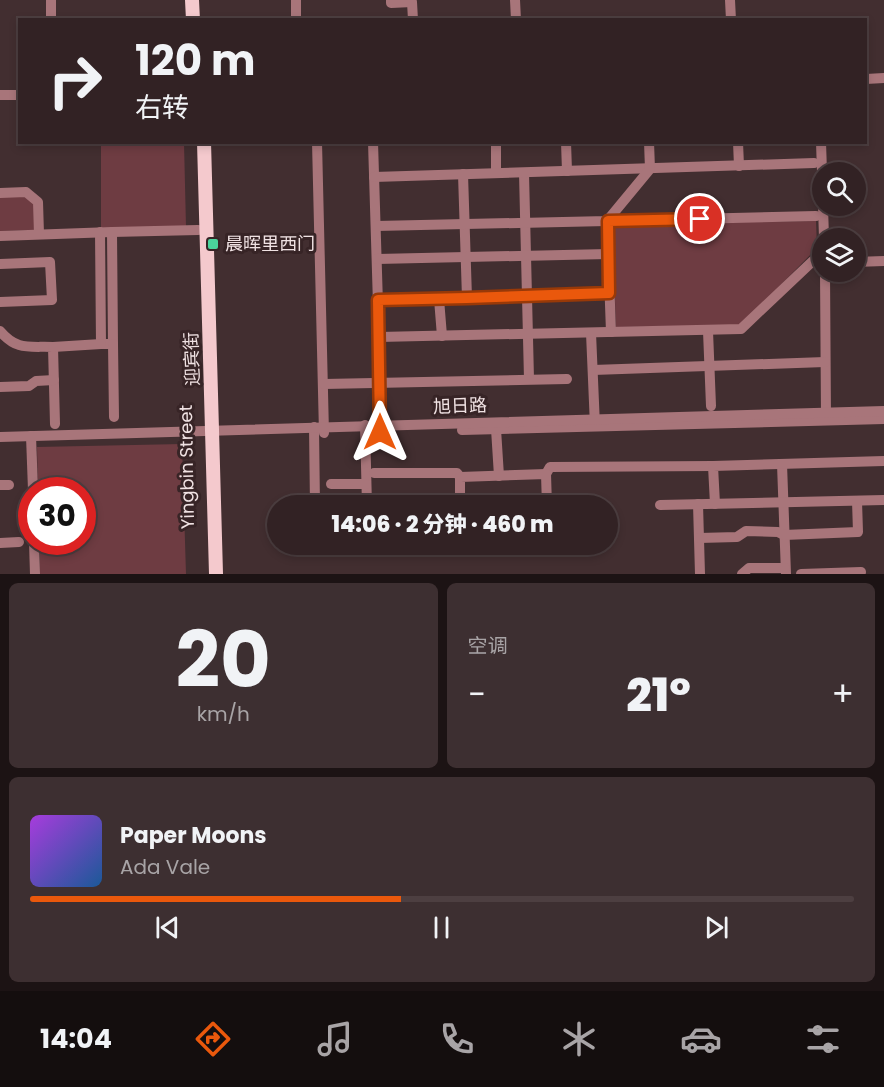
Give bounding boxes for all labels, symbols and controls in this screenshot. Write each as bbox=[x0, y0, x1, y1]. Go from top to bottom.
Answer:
text: 120 m bbox=[135, 31, 256, 90]
icon: right bbox=[36, 42, 114, 120]
text: 右转 bbox=[135, 89, 189, 126]
map controls bbox=[812, 162, 866, 282]
button: search bbox=[812, 162, 866, 216]
pin bbox=[674, 193, 725, 244]
icon: arrive bbox=[683, 202, 716, 235]
button: layers bbox=[812, 228, 866, 282]
place label: 晨晖里西门 bbox=[225, 231, 315, 256]
marker: 晨晖里西门 bbox=[206, 237, 220, 251]
street label: 迎宾街 bbox=[178, 332, 205, 386]
street label: 旭日路 bbox=[433, 392, 487, 419]
position arrow bbox=[348, 400, 412, 464]
street label: Yingbin Street bbox=[173, 405, 200, 529]
speed limit sign: 30 bbox=[18, 477, 96, 555]
text: 14:06 · 2 分钟 · 460 m bbox=[332, 509, 553, 540]
text: 20 bbox=[176, 605, 271, 714]
text: 空调 bbox=[468, 632, 508, 660]
text: 21° bbox=[626, 664, 691, 727]
text: − bbox=[468, 671, 486, 718]
text: + bbox=[831, 671, 854, 718]
text: km/h bbox=[197, 700, 250, 728]
text: Paper Moons bbox=[120, 820, 267, 851]
text: Ada Vale bbox=[120, 853, 210, 881]
icon: previous bbox=[151, 911, 184, 944]
icon: pause bbox=[425, 911, 458, 944]
icon: next bbox=[700, 911, 733, 944]
icon: directions bbox=[192, 1018, 234, 1060]
icon: music bbox=[314, 1018, 356, 1060]
icon: phone bbox=[436, 1018, 478, 1060]
icon: climate bbox=[558, 1018, 600, 1060]
icon: car bbox=[680, 1018, 722, 1060]
icon: filters bbox=[802, 1018, 844, 1060]
text: 14:04 bbox=[40, 1020, 112, 1057]

